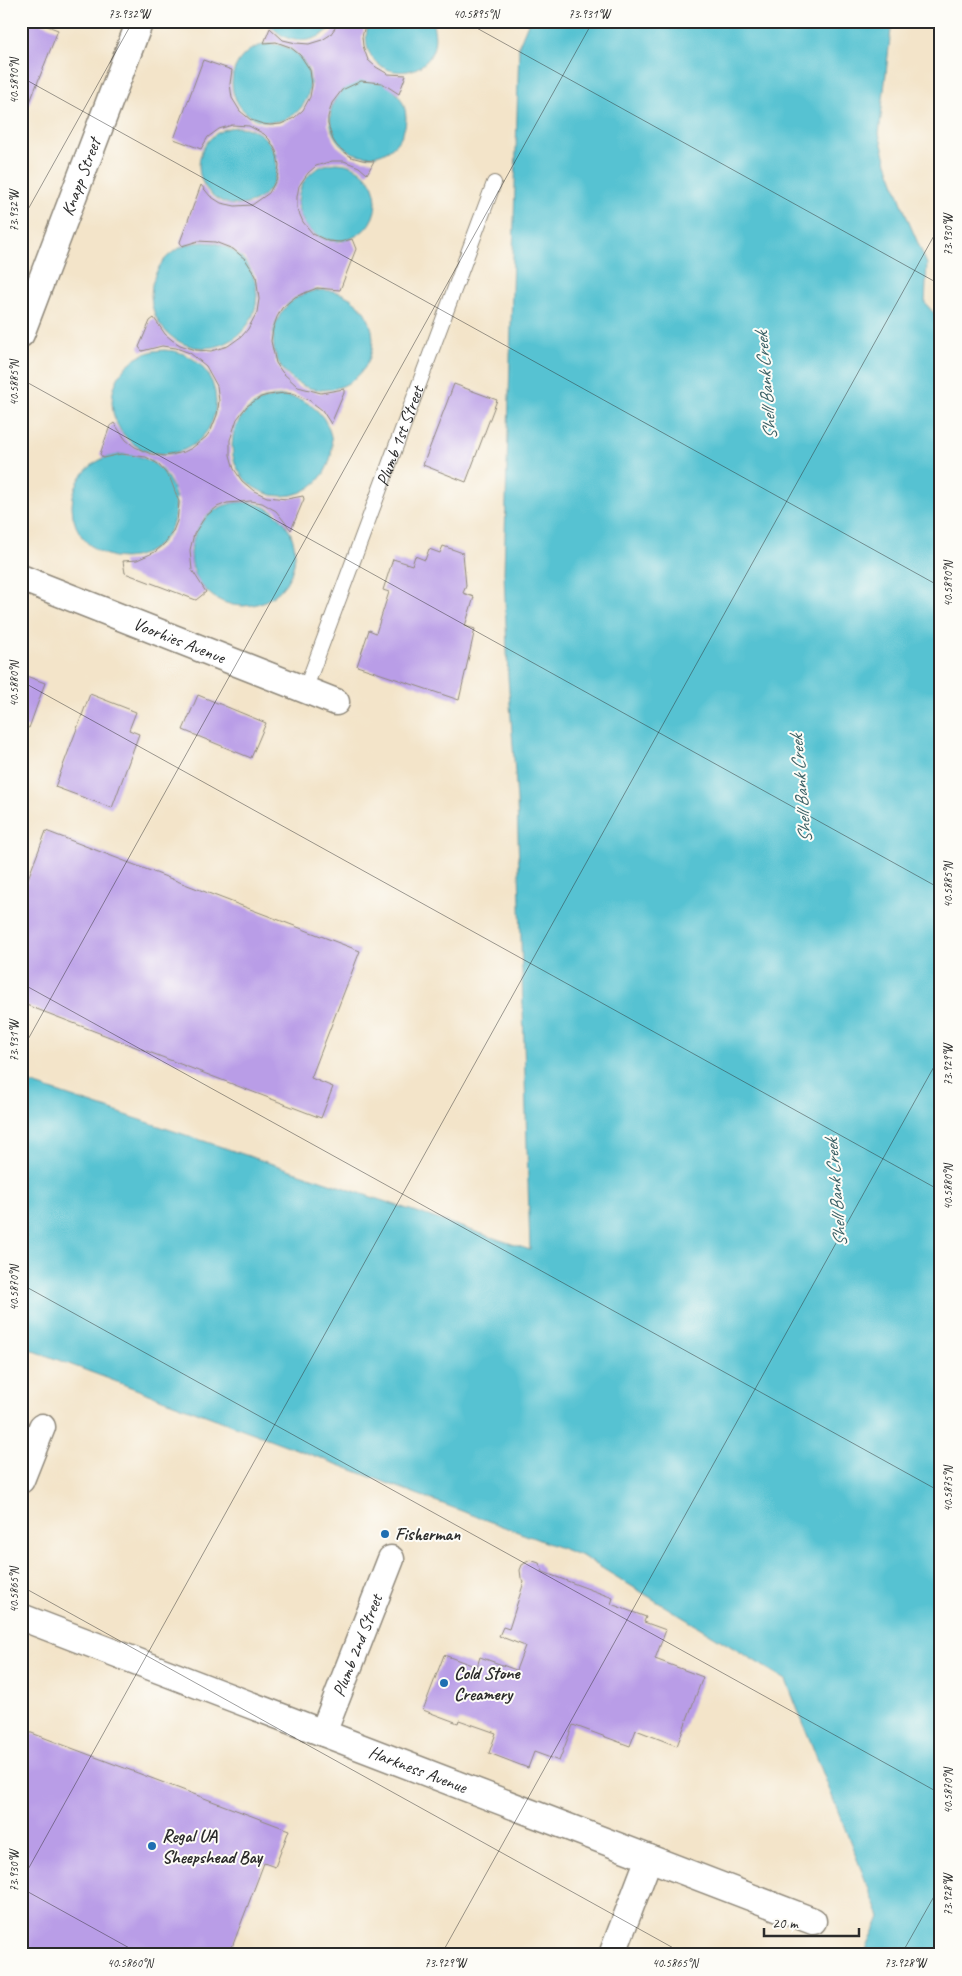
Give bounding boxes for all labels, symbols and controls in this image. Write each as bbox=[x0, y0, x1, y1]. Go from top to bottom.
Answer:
text: 73.932°W bbox=[108, 6, 152, 22]
text: 40.5895°N bbox=[453, 6, 500, 22]
text: 73.931°W bbox=[568, 6, 612, 22]
text: 40.5890°N bbox=[6, 57, 22, 104]
street label: Knapp Street bbox=[56, 132, 106, 219]
text: 73.932°W bbox=[6, 188, 22, 232]
text: 73.930°W bbox=[940, 212, 956, 256]
water label: Shell Bank Creek bbox=[749, 328, 783, 441]
text: 40.5885°N bbox=[6, 359, 22, 406]
street label: Plumb 1st Street bbox=[371, 381, 429, 489]
text: 40.5890°N bbox=[940, 560, 956, 607]
street label: Voorhies Avenue bbox=[130, 612, 229, 669]
text: 40.5880°N bbox=[6, 660, 22, 707]
water label: Shell Bank Creek bbox=[784, 731, 818, 844]
text: 40.5885°N bbox=[940, 861, 956, 908]
text: 73.931°W bbox=[6, 1018, 22, 1062]
text: 73.929°W bbox=[940, 1042, 956, 1086]
water label: Shell Bank Creek bbox=[819, 1135, 853, 1248]
text: 40.5880°N bbox=[940, 1163, 956, 1210]
text: 40.5870°N bbox=[6, 1264, 22, 1311]
text: 40.5875°N bbox=[940, 1465, 956, 1512]
place label: Fisherman bbox=[395, 1523, 461, 1545]
marker: Fisherman bbox=[379, 1528, 391, 1540]
text: 40.5865°N bbox=[6, 1566, 22, 1613]
street label: Plumb 2nd Street bbox=[327, 1589, 388, 1700]
place label: Cold Stone Creamery bbox=[454, 1662, 522, 1705]
marker: Cold Stone Creamery bbox=[438, 1677, 450, 1689]
street label: Harkness Avenue bbox=[366, 1741, 471, 1798]
text: 40.5870°N bbox=[940, 1767, 956, 1814]
place label: Regal UA Sheepshead Bay bbox=[162, 1825, 264, 1868]
marker: Regal UA Sheepshead Bay bbox=[146, 1840, 158, 1852]
text: 73.930°W bbox=[6, 1848, 22, 1892]
text: 73.928°W bbox=[940, 1872, 956, 1916]
scale bar bbox=[764, 1906, 860, 1938]
text: 20 m bbox=[772, 1914, 799, 1933]
text: 40.5860°N bbox=[107, 1955, 154, 1971]
text: 73.929°W bbox=[424, 1955, 468, 1971]
text: 40.5865°N bbox=[652, 1955, 699, 1971]
text: 73.928°W bbox=[884, 1955, 928, 1971]

